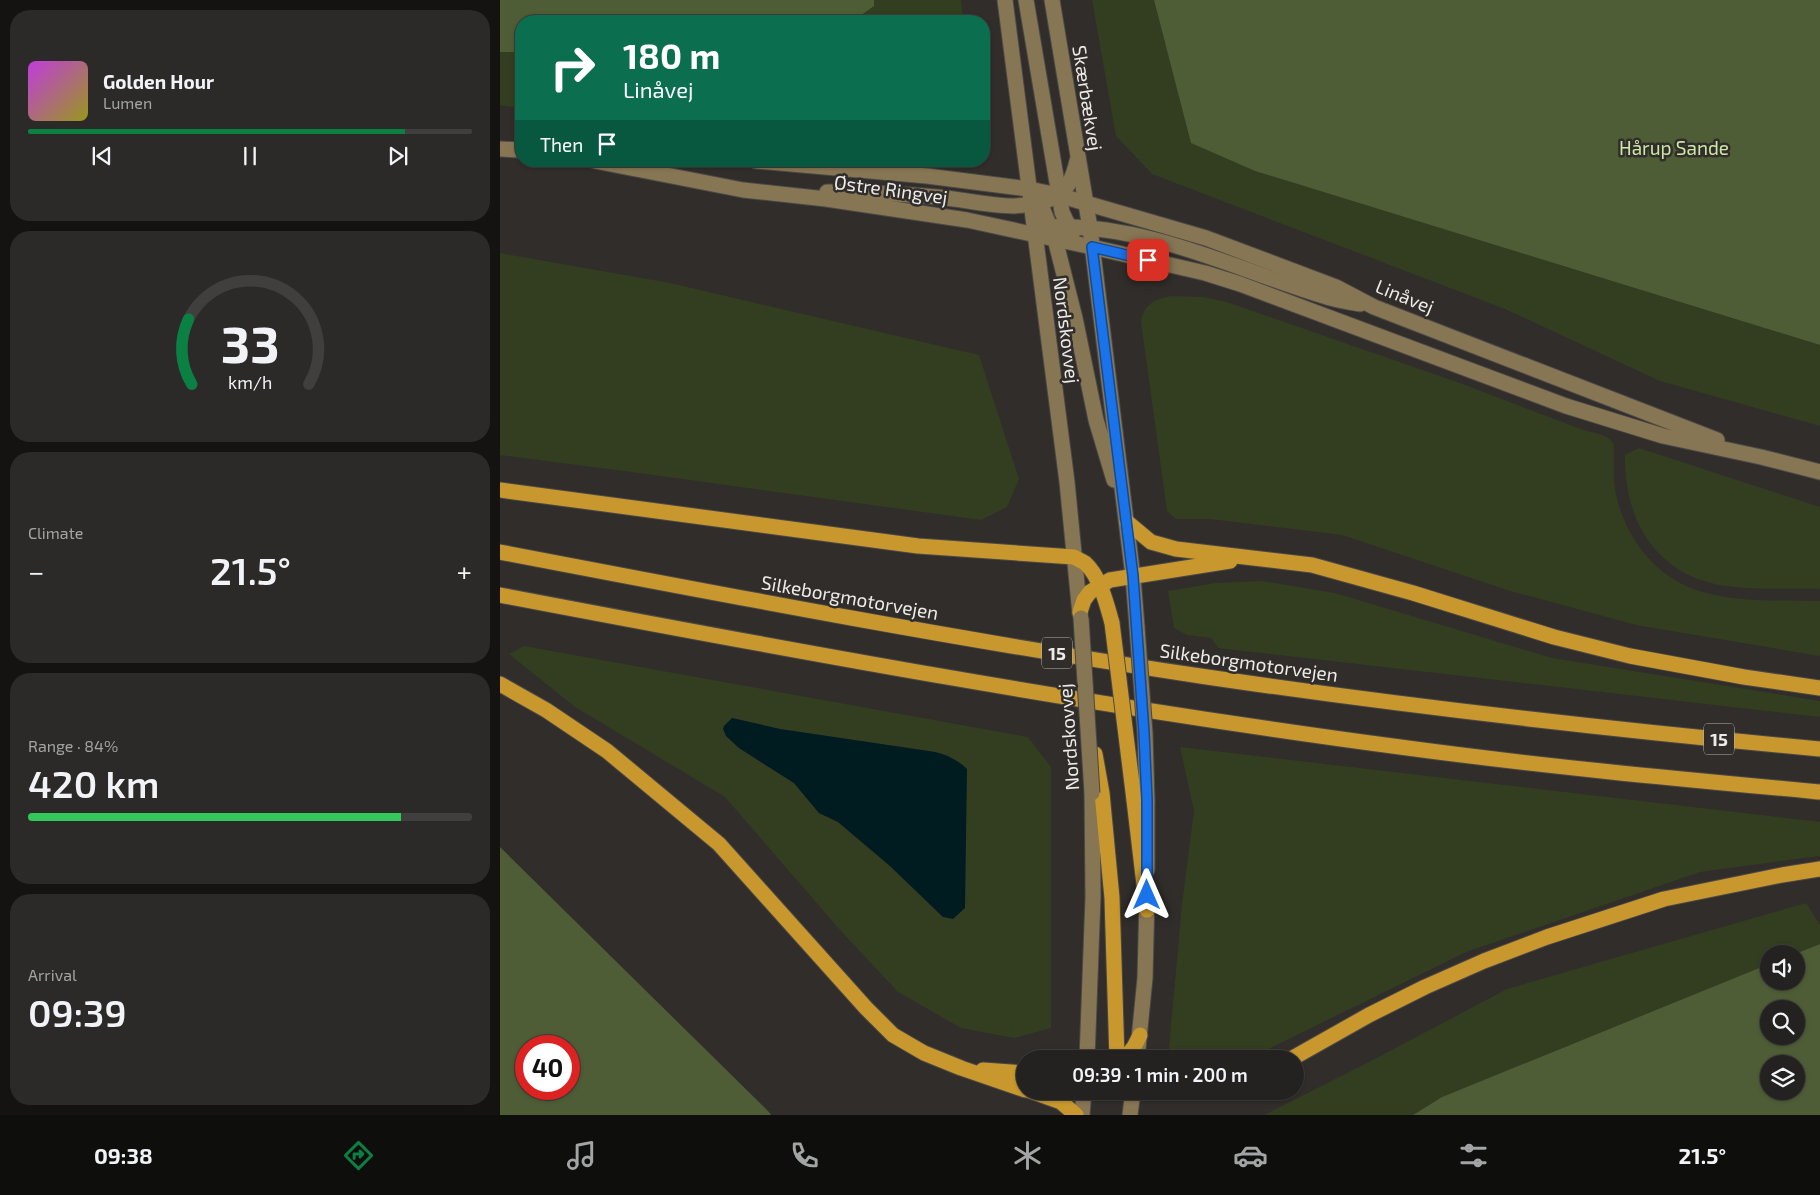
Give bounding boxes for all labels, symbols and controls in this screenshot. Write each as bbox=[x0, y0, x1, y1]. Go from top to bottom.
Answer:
text: 180 m bbox=[623, 34, 720, 76]
icon: right bbox=[540, 35, 605, 100]
street label: Skærbækvej bbox=[1068, 44, 1108, 152]
text: Golden Hour bbox=[103, 70, 214, 93]
text: Linåvej bbox=[623, 76, 693, 102]
text: Lumen bbox=[103, 93, 152, 112]
icon: arrive bbox=[593, 130, 621, 158]
text: Then bbox=[540, 133, 583, 156]
park label: Hårup Sande bbox=[1619, 136, 1729, 159]
icon: previous bbox=[88, 142, 116, 170]
icon: pause bbox=[236, 142, 264, 170]
icon: next bbox=[384, 142, 412, 170]
street label: Østre Ringvej bbox=[833, 170, 949, 208]
pin bbox=[1127, 239, 1169, 281]
icon: arrive bbox=[1134, 246, 1162, 274]
street label: Linåvej bbox=[1372, 274, 1438, 318]
street label: Nordskovvej bbox=[1049, 275, 1085, 385]
text: 33 bbox=[221, 311, 279, 373]
text: km/h bbox=[228, 371, 272, 393]
text: Climate bbox=[28, 523, 83, 542]
text: 21.5° bbox=[210, 547, 291, 593]
text: − bbox=[28, 554, 44, 588]
text: + bbox=[457, 554, 472, 588]
street label: Silkeborgmotorvejen bbox=[760, 570, 940, 624]
road number: 15 bbox=[1042, 638, 1072, 668]
street label: Silkeborgmotorvejen bbox=[1158, 638, 1340, 686]
street label: Nordskovvej bbox=[1053, 683, 1083, 791]
road number: 15 bbox=[1704, 724, 1734, 754]
text: Range · 84% bbox=[28, 736, 118, 755]
text: 420 km bbox=[28, 760, 159, 806]
position arrow bbox=[1120, 868, 1172, 920]
map controls bbox=[1760, 945, 1805, 1100]
button: sound bbox=[1760, 945, 1805, 990]
text: Arrival bbox=[28, 965, 77, 984]
text: 09:39 bbox=[28, 989, 127, 1035]
button: search bbox=[1760, 1000, 1805, 1045]
speed limit sign: 40 bbox=[515, 1035, 580, 1100]
button: layers bbox=[1760, 1055, 1805, 1100]
text: 09:39 · 1 min · 200 m bbox=[1072, 1063, 1248, 1086]
icon: directions bbox=[341, 1138, 376, 1173]
icon: music bbox=[564, 1138, 599, 1173]
icon: phone bbox=[787, 1138, 822, 1173]
icon: climate bbox=[1010, 1138, 1045, 1173]
icon: car bbox=[1233, 1138, 1268, 1173]
icon: filters bbox=[1456, 1138, 1491, 1173]
text: 09:38 bbox=[94, 1142, 153, 1168]
text: 21.5° bbox=[1679, 1142, 1726, 1168]

